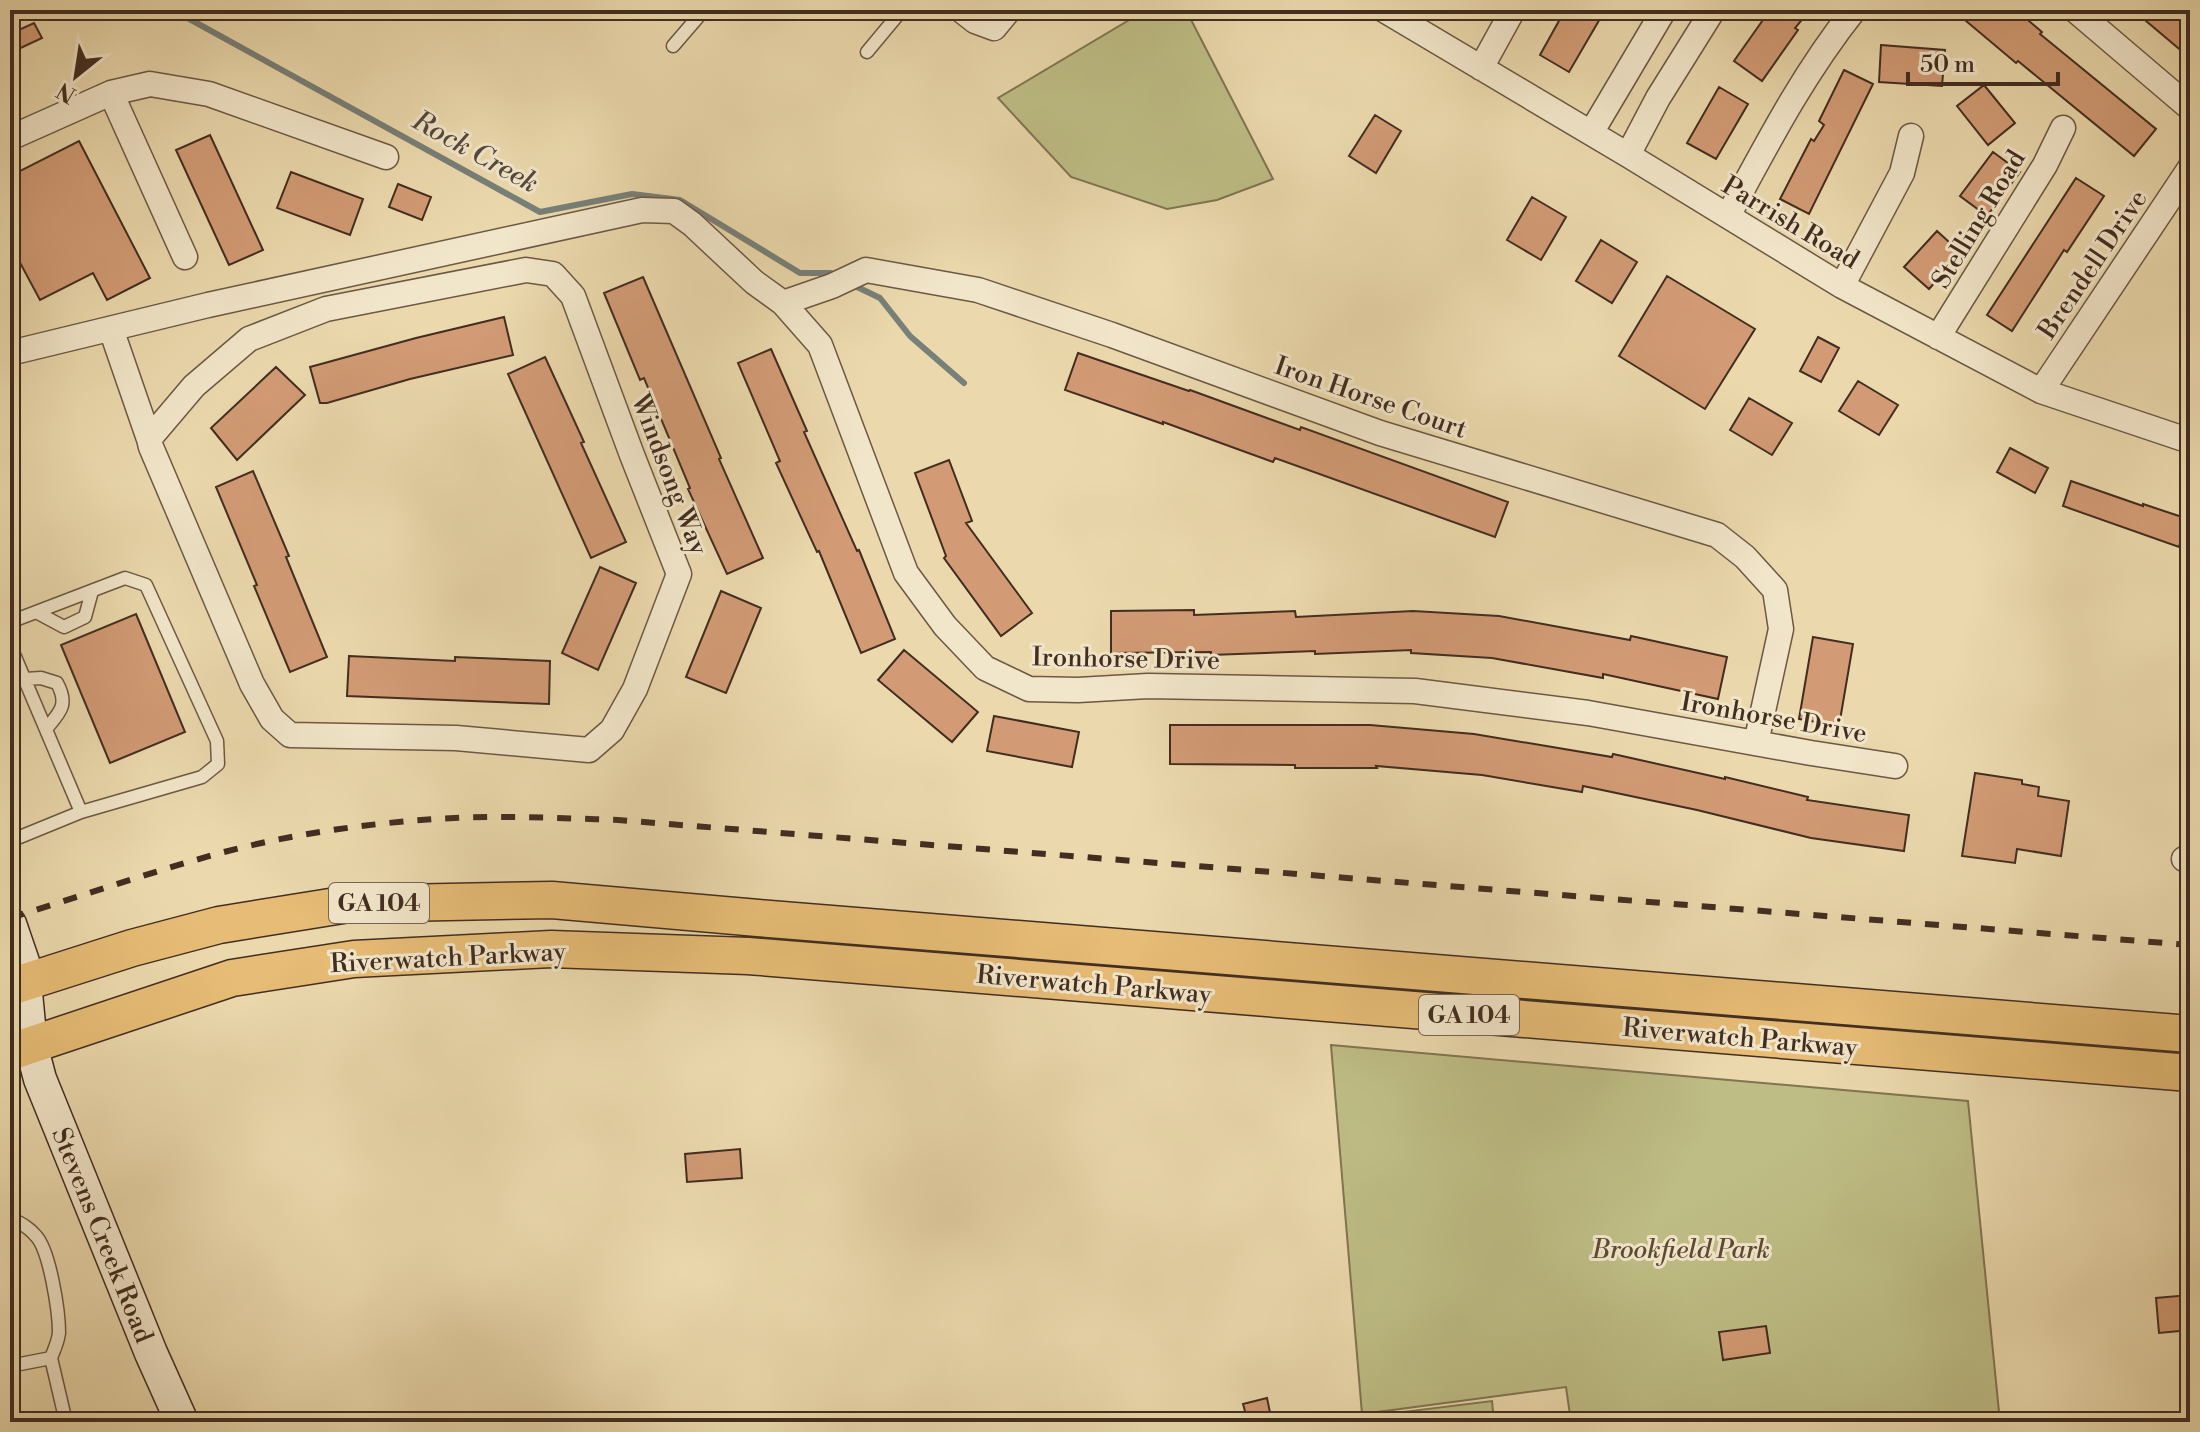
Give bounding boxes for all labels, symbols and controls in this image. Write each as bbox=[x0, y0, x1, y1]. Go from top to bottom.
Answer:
north arrow bbox=[36, 36, 116, 116]
scale bar bbox=[1908, 36, 2058, 86]
text: 50 m bbox=[1920, 50, 1975, 80]
text: N bbox=[52, 76, 81, 108]
water label: Rock Creek bbox=[405, 103, 545, 201]
street label: Stelling Road bbox=[1925, 144, 2033, 294]
street label: Parrish Road bbox=[1716, 169, 1865, 276]
street label: Brendell Drive bbox=[2031, 184, 2154, 346]
street label: Iron Horse Court bbox=[1270, 350, 1471, 446]
street label: Windsong Way bbox=[623, 389, 714, 559]
street label: Ironhorse Drive bbox=[1032, 641, 1220, 677]
street label: Ironhorse Drive bbox=[1678, 686, 1869, 750]
road number: GA 104 bbox=[329, 883, 429, 923]
street label: Riverwatch Parkway bbox=[329, 936, 567, 980]
street label: Riverwatch Parkway bbox=[975, 959, 1213, 1011]
road number: GA 104 bbox=[1419, 995, 1519, 1035]
street label: Riverwatch Parkway bbox=[1621, 1012, 1859, 1064]
street label: Stevens Creek Road bbox=[44, 1123, 160, 1348]
park label: Brookfield Park bbox=[1591, 1234, 1770, 1266]

